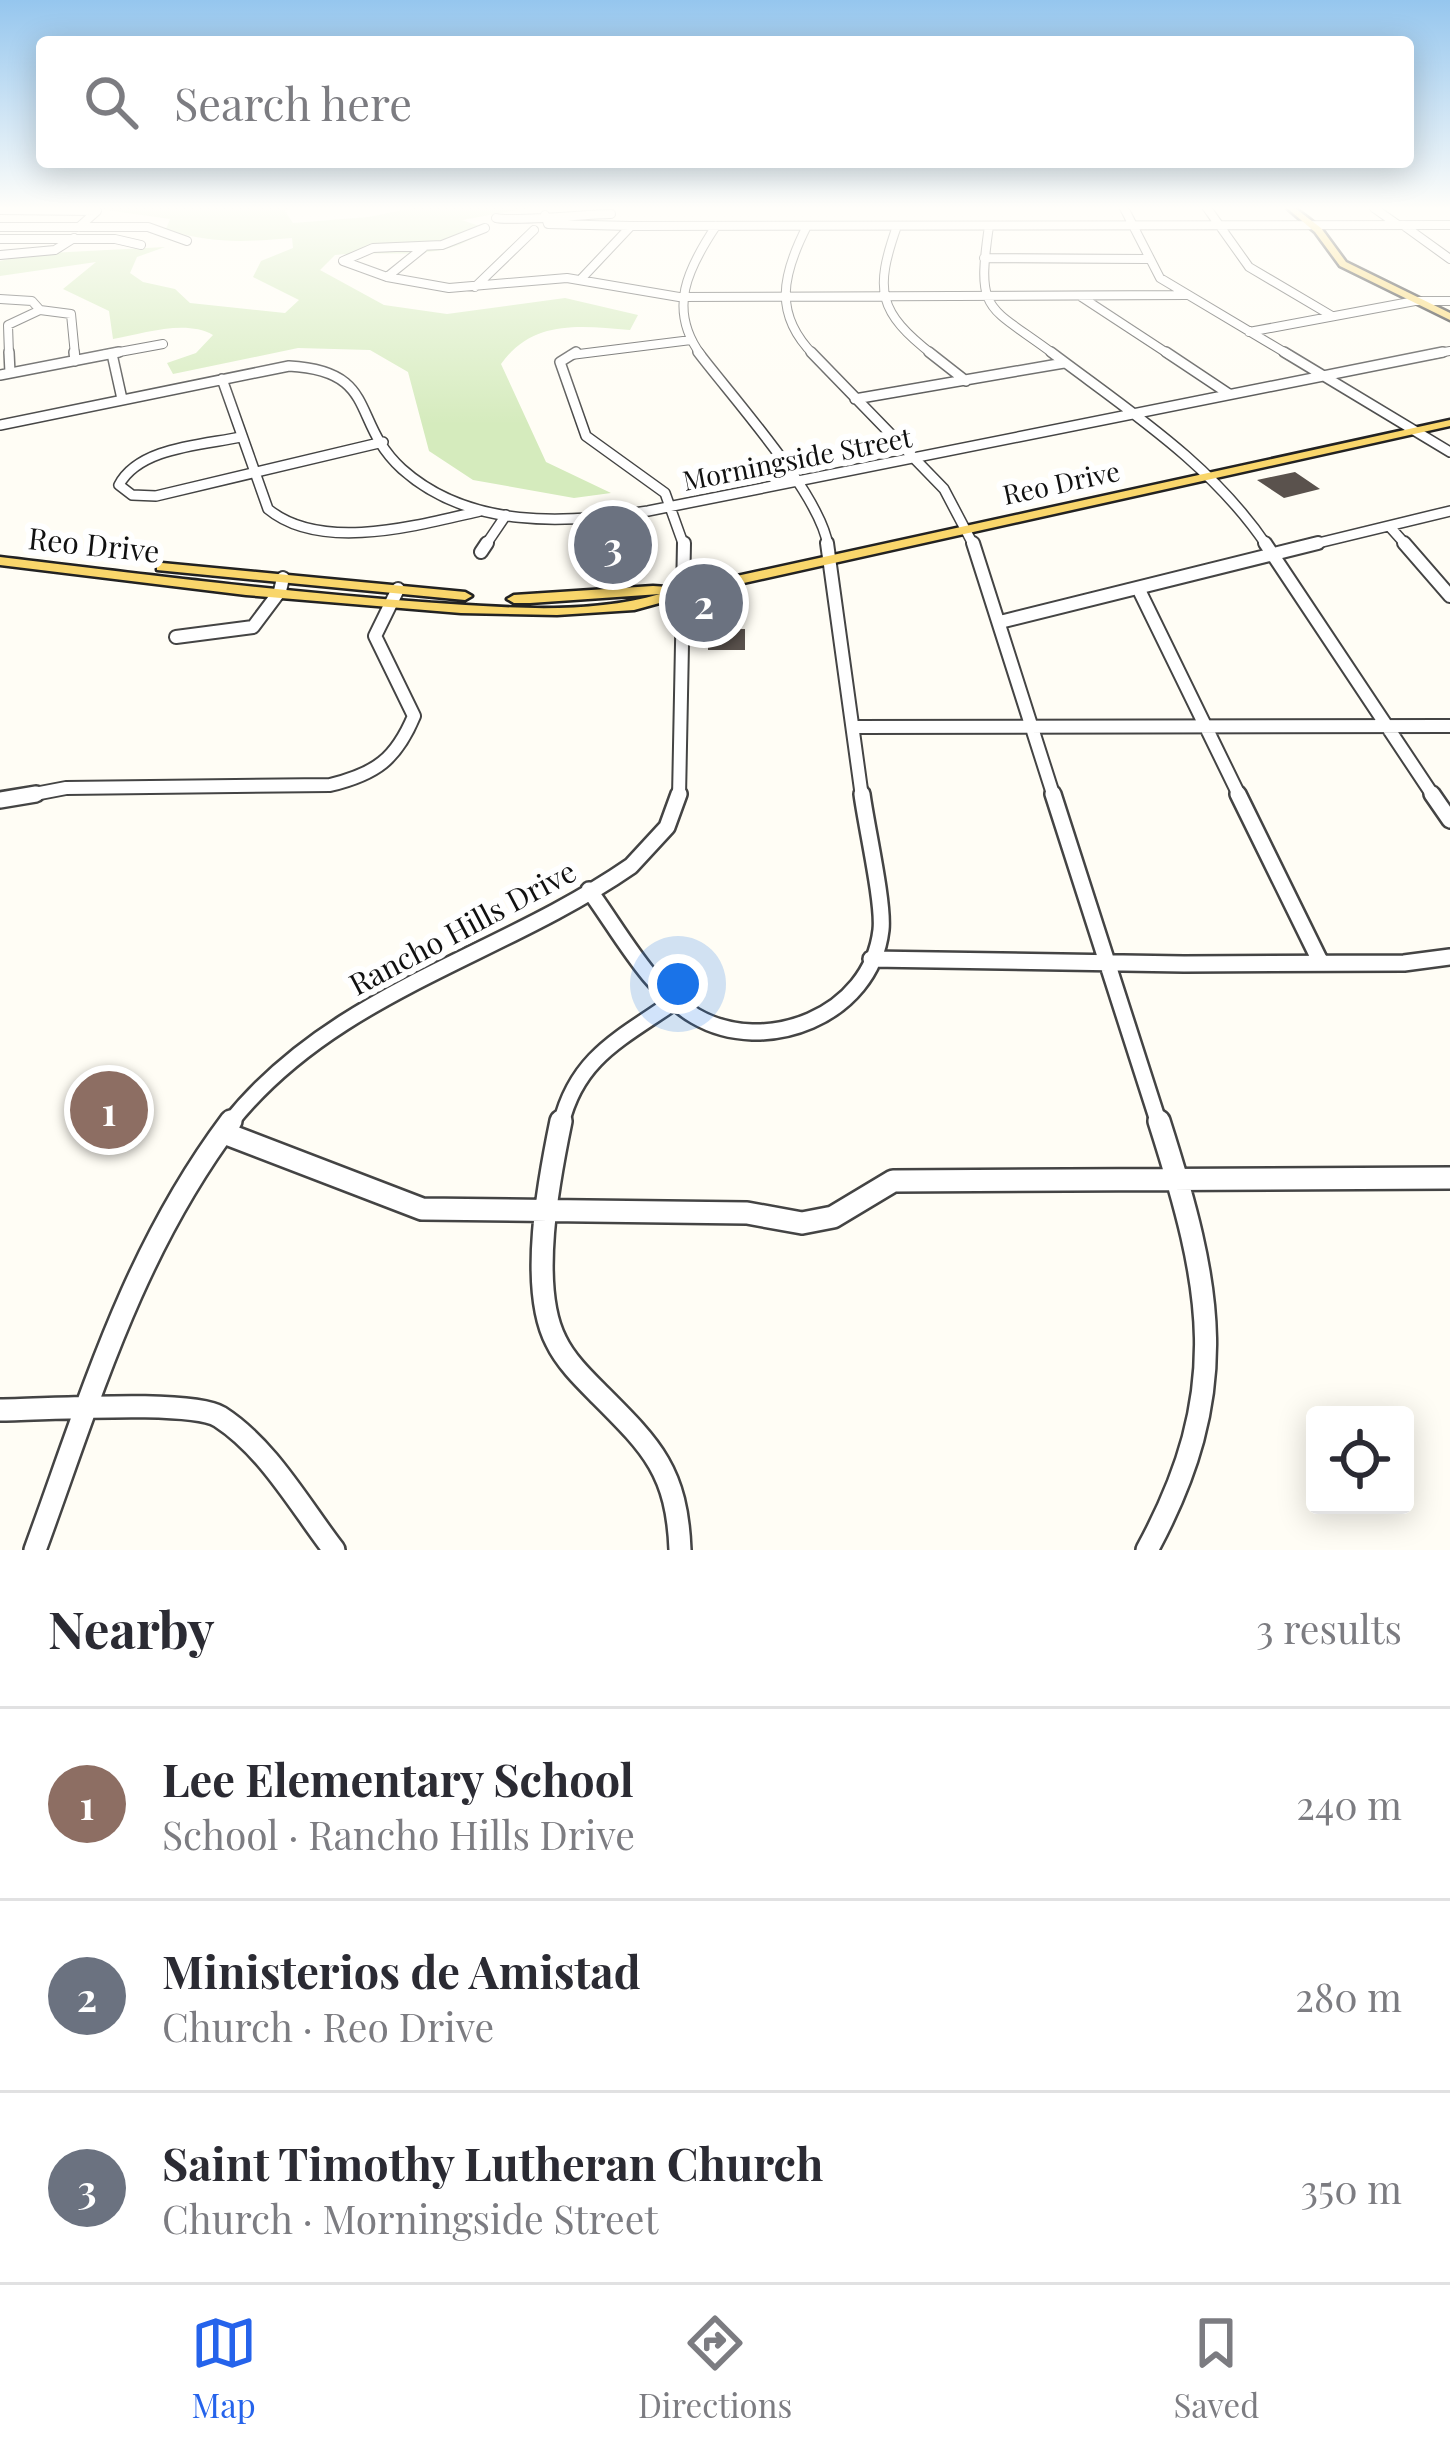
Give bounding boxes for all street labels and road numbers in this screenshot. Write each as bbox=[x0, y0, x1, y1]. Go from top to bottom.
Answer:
street label: Morningside Street bbox=[680, 418, 915, 498]
street label: Reo Drive bbox=[999, 452, 1123, 512]
street label: Reo Drive bbox=[26, 517, 162, 571]
street label: Rancho Hills Drive bbox=[342, 850, 582, 1004]

